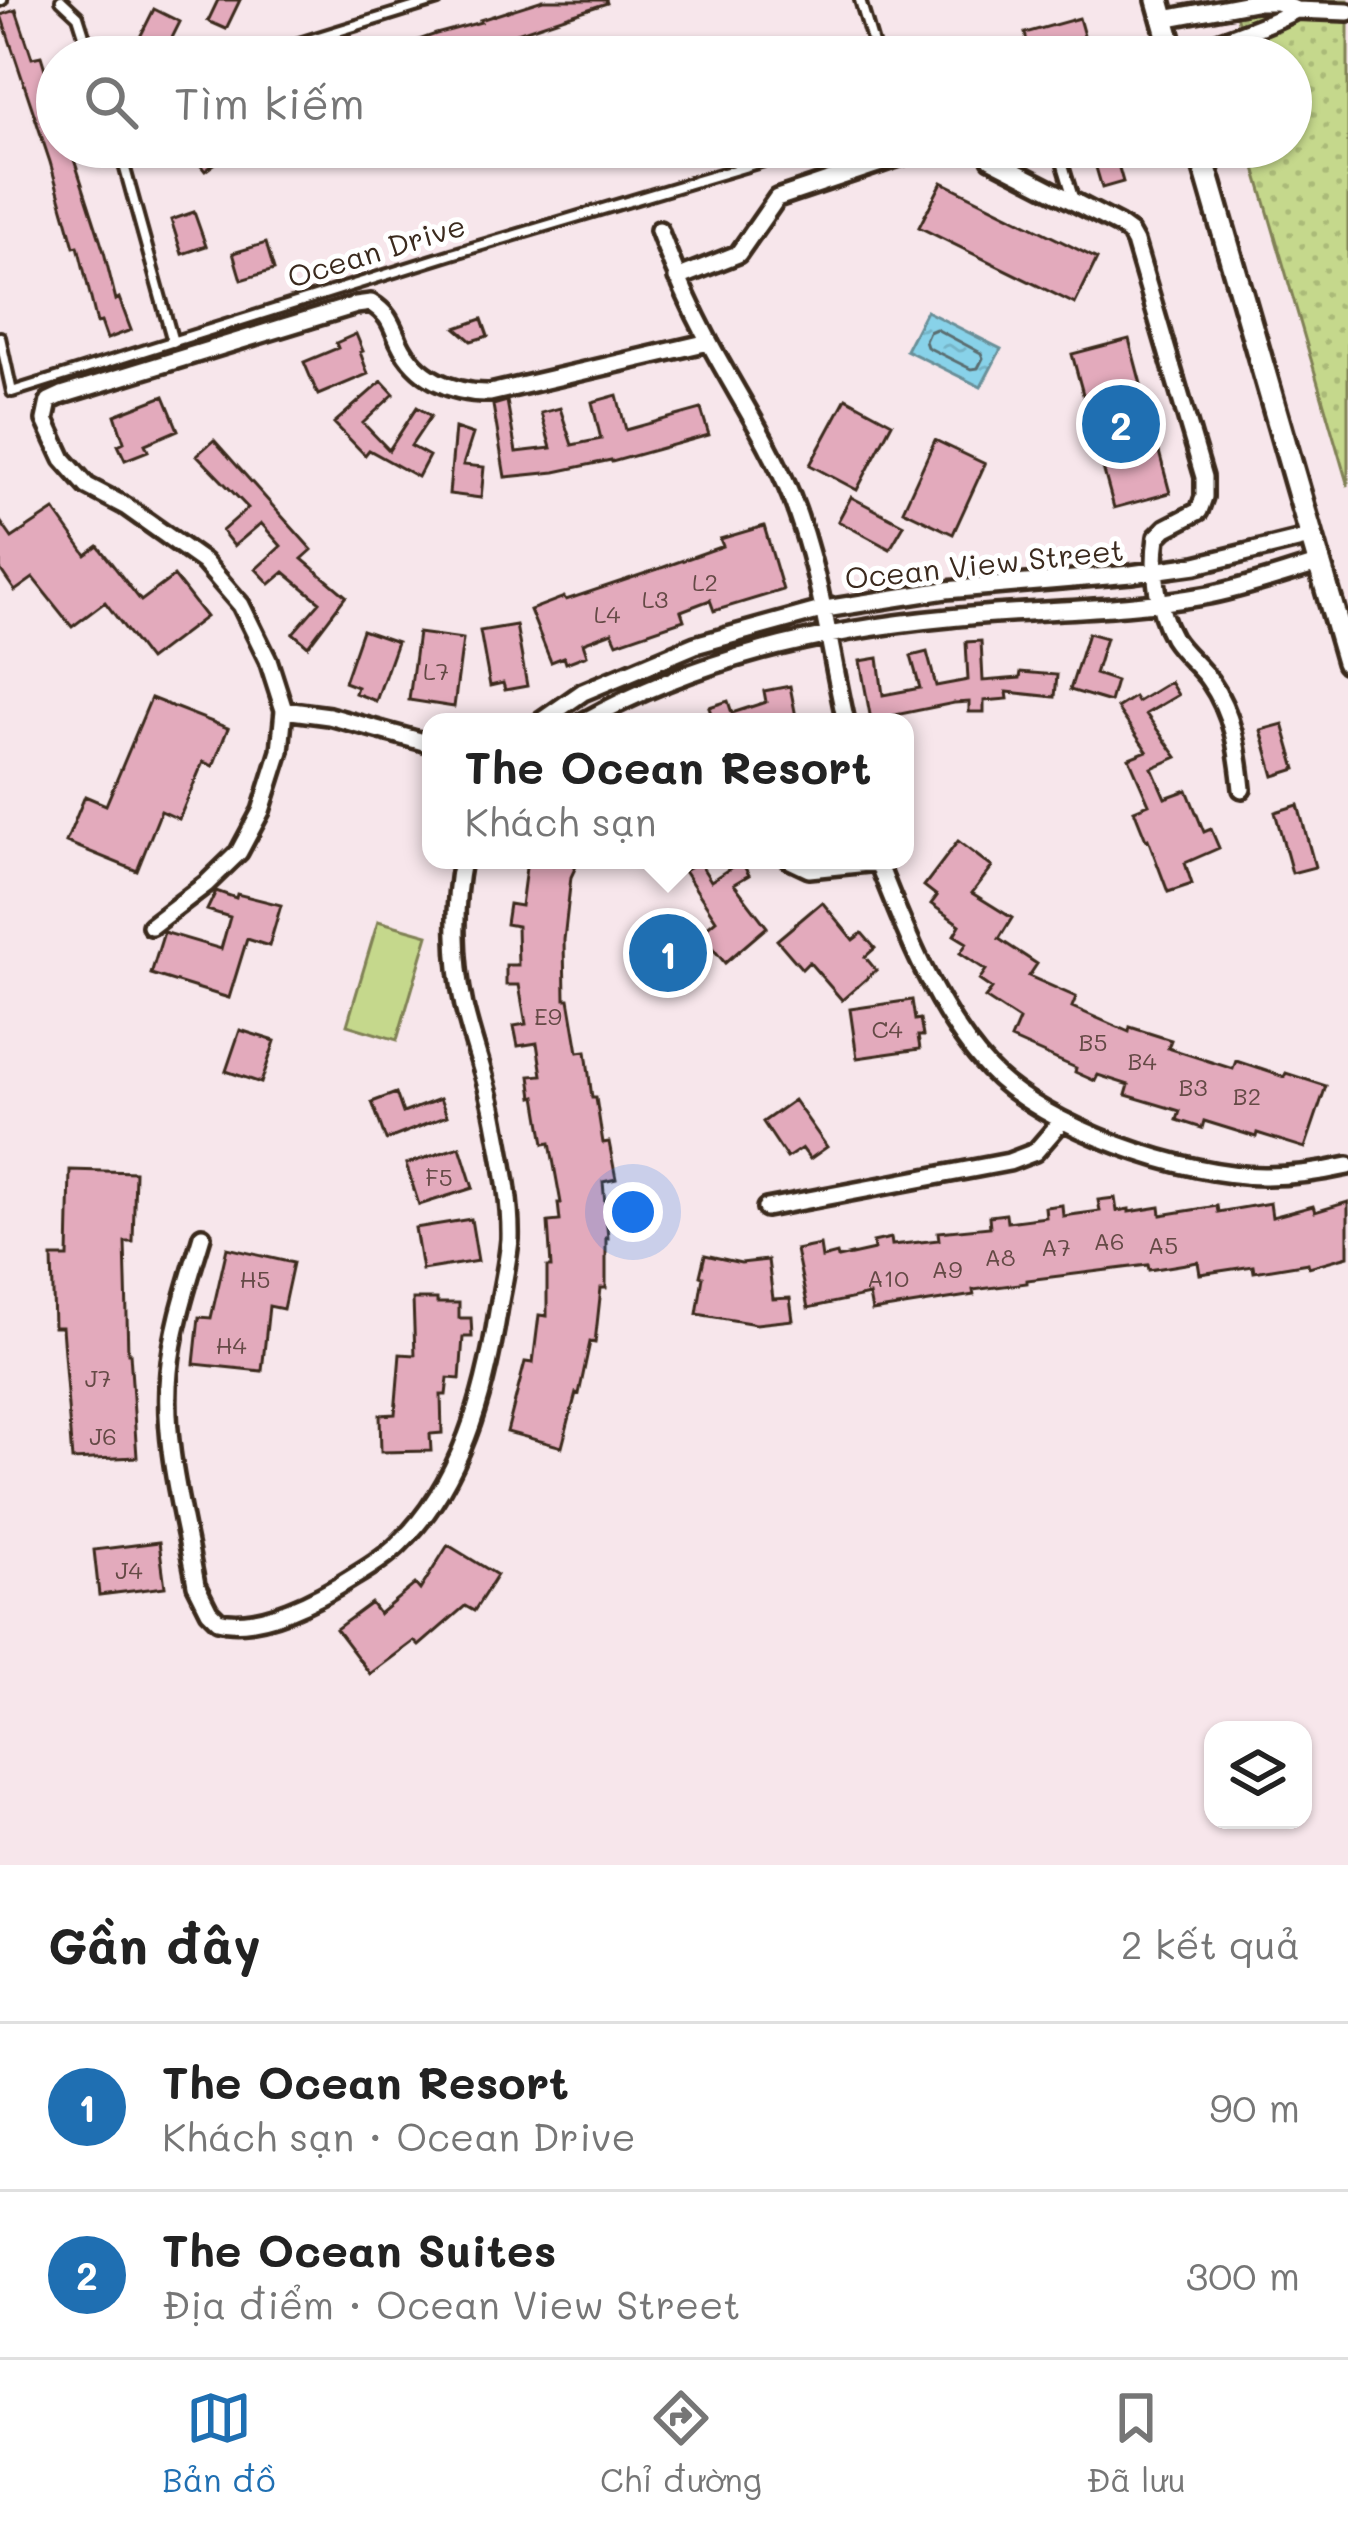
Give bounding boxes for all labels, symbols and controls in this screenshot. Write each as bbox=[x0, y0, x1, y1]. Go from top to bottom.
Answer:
search box bbox=[36, 36, 1312, 168]
icon: search bbox=[78, 69, 144, 135]
text: Tìm kiếm bbox=[174, 73, 365, 131]
street label: Ocean Drive bbox=[282, 204, 470, 296]
pin: 2 bbox=[1082, 379, 1160, 469]
street label: Ocean View Street bbox=[843, 528, 1125, 598]
house number: L2 bbox=[692, 566, 718, 597]
house number: L3 bbox=[642, 583, 668, 614]
house number: L4 bbox=[594, 598, 620, 629]
house number: L7 bbox=[423, 655, 449, 686]
popup bbox=[422, 713, 914, 869]
text: The Ocean Resort bbox=[464, 737, 872, 795]
text: Khách sạn bbox=[464, 795, 657, 846]
pin: 1 bbox=[629, 908, 707, 998]
house number: E9 bbox=[534, 1000, 562, 1031]
house number: C4 bbox=[871, 1013, 903, 1044]
house number: B5 bbox=[1079, 1026, 1107, 1057]
house number: B4 bbox=[1128, 1045, 1157, 1076]
house number: B3 bbox=[1179, 1071, 1207, 1102]
house number: B2 bbox=[1233, 1080, 1261, 1111]
house number: F5 bbox=[425, 1161, 453, 1192]
your location bbox=[603, 1182, 663, 1242]
house number: A6 bbox=[1093, 1225, 1125, 1256]
house number: A5 bbox=[1148, 1229, 1178, 1260]
house number: A7 bbox=[1041, 1231, 1071, 1262]
house number: A8 bbox=[984, 1241, 1016, 1272]
house number: A9 bbox=[932, 1253, 962, 1284]
house number: A10 bbox=[867, 1262, 909, 1293]
house number: H5 bbox=[239, 1263, 271, 1294]
house number: H4 bbox=[215, 1329, 247, 1360]
house number: J7 bbox=[85, 1362, 111, 1393]
house number: J6 bbox=[89, 1420, 117, 1451]
house number: J4 bbox=[115, 1554, 143, 1585]
map controls bbox=[1204, 1721, 1312, 1829]
button: layers bbox=[1204, 1721, 1312, 1829]
text: Gần đây bbox=[48, 1910, 261, 1977]
text: 2 kết quả bbox=[1121, 1918, 1300, 1969]
text: The Ocean Resort bbox=[162, 2052, 569, 2110]
text: 1 bbox=[78, 2081, 96, 2132]
text: 90 m bbox=[1209, 2081, 1300, 2132]
text: Khách sạn · Ocean Drive bbox=[162, 2110, 636, 2161]
text: The Ocean Suites bbox=[162, 2220, 556, 2278]
text: 2 bbox=[76, 2249, 98, 2300]
text: 300 m bbox=[1185, 2249, 1300, 2300]
text: Địa điểm · Ocean View Street bbox=[162, 2278, 740, 2329]
tab: Bản đồ bbox=[162, 2385, 276, 2500]
tab: Chỉ đường bbox=[600, 2385, 762, 2500]
tab: Đã lưu bbox=[1086, 2385, 1186, 2500]

